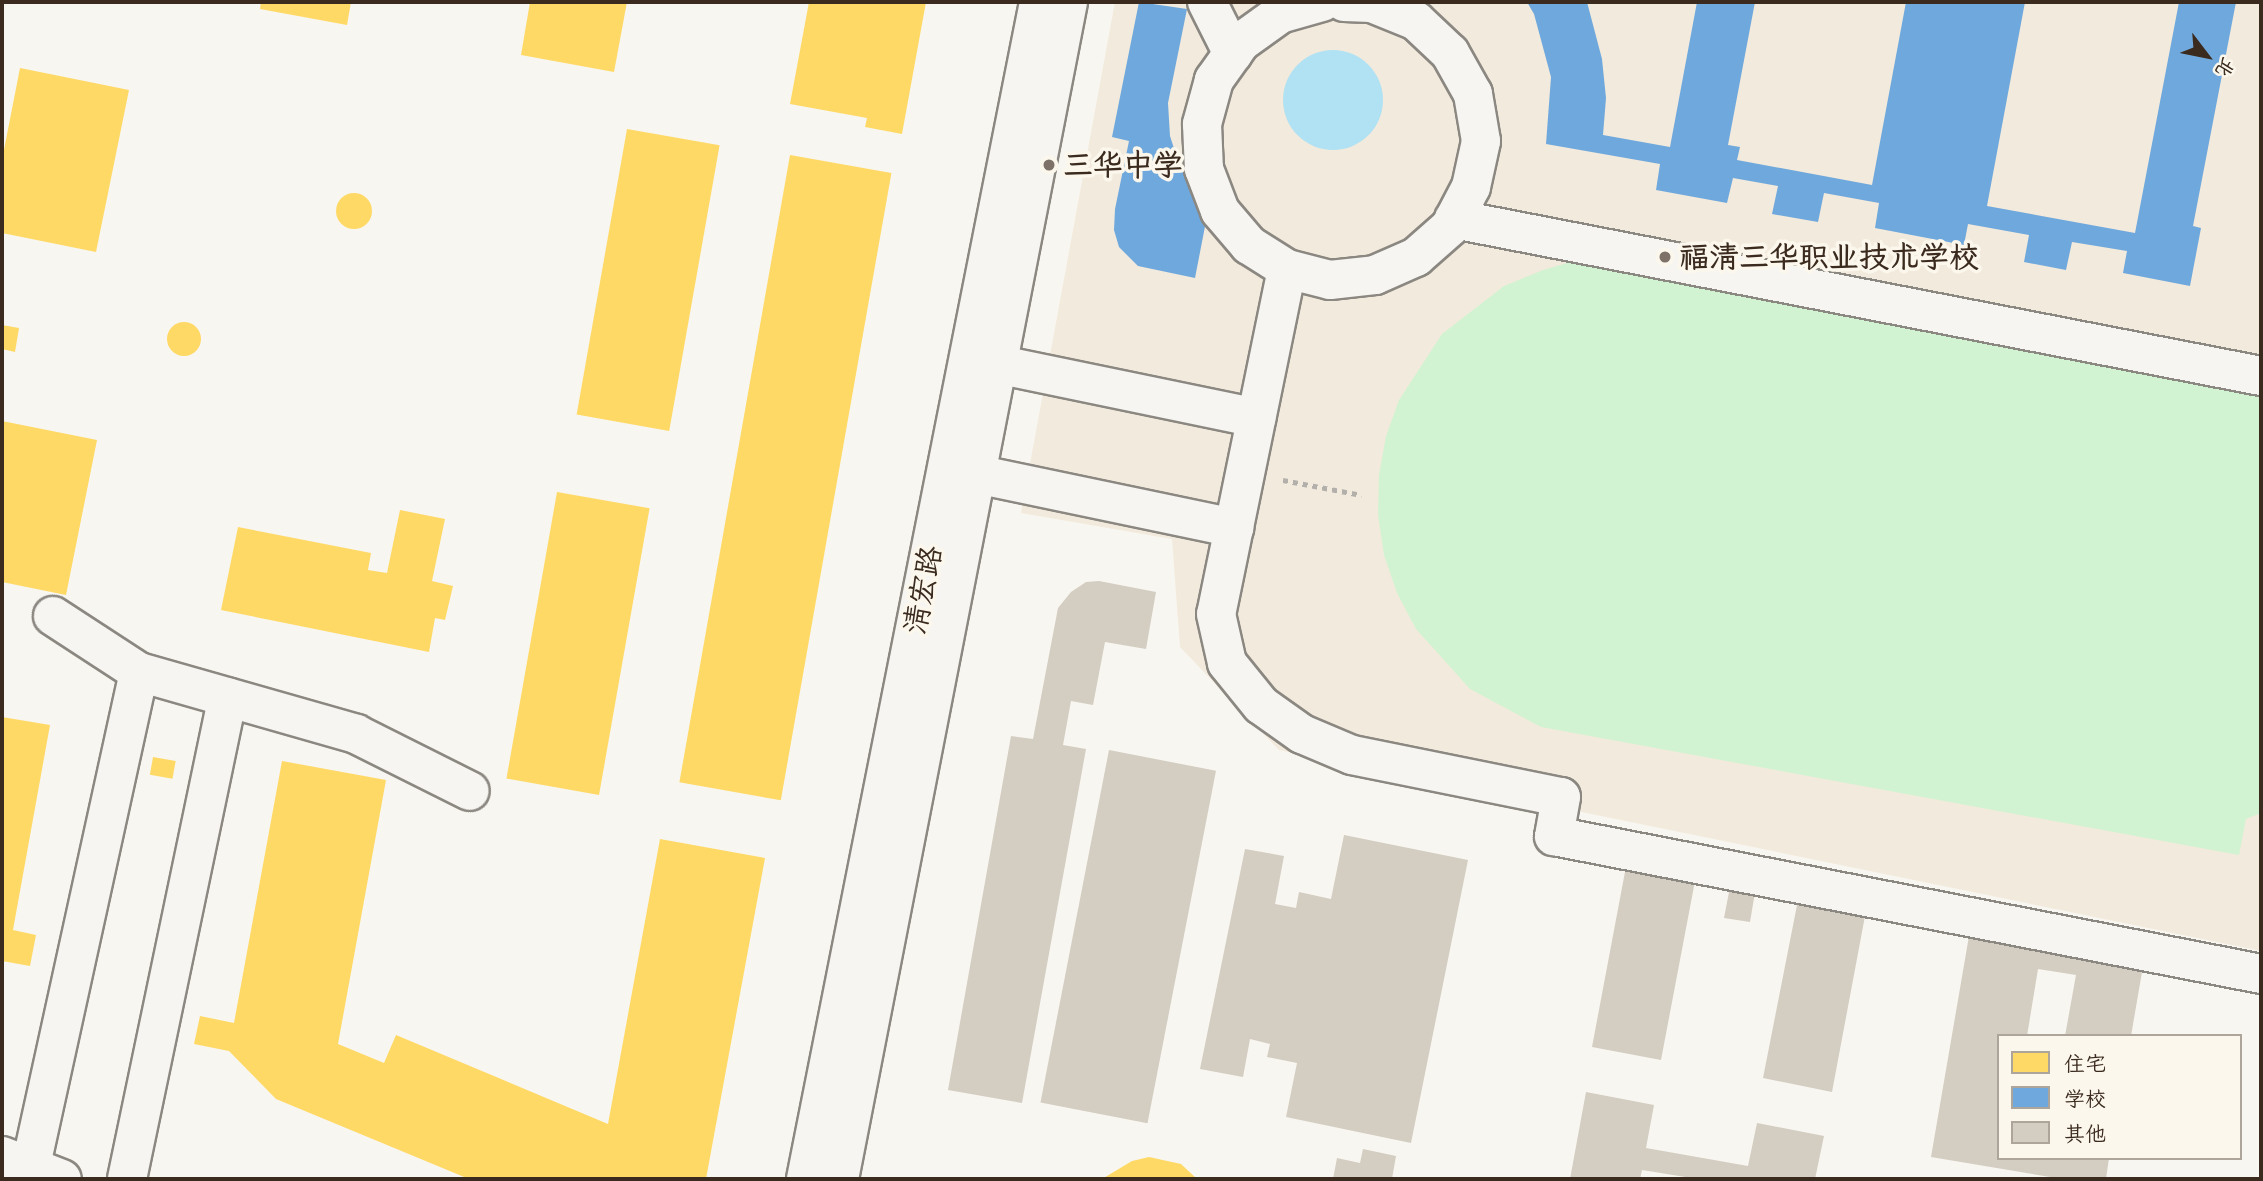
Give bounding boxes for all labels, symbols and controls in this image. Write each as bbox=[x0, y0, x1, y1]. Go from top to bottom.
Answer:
north arrow bbox=[2172, 21, 2242, 91]
text: 北 bbox=[2210, 53, 2240, 82]
place label: 三华中学 bbox=[1063, 147, 1183, 183]
marker: 三华中学 bbox=[1041, 157, 1057, 173]
place label: 福清三华职业技术学校 bbox=[1679, 239, 1979, 275]
marker: 福清三华职业技术学校 bbox=[1657, 249, 1673, 265]
street label: 清宏路 bbox=[897, 542, 949, 638]
legend bbox=[1997, 1034, 2242, 1160]
text: 住宅 bbox=[2064, 1051, 2106, 1077]
text: 学校 bbox=[2064, 1086, 2106, 1112]
text: 其他 bbox=[2064, 1121, 2106, 1147]

